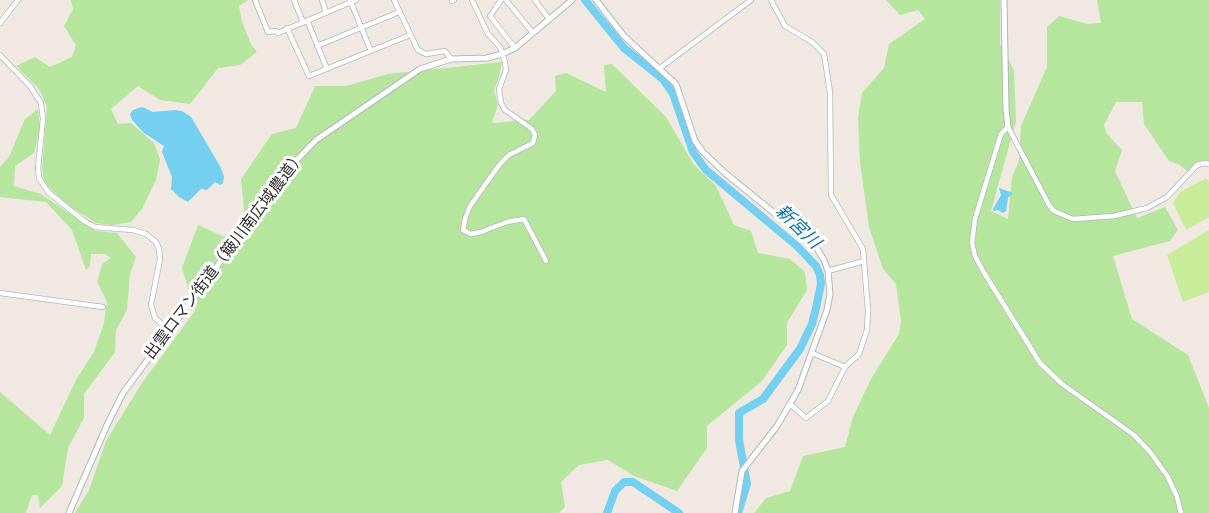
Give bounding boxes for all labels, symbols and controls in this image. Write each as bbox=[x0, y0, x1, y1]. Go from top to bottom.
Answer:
street label: 出雲ロマン街道（簸川南広域農道） bbox=[141, 148, 311, 364]
water label: 新宮川 bbox=[770, 201, 824, 255]

